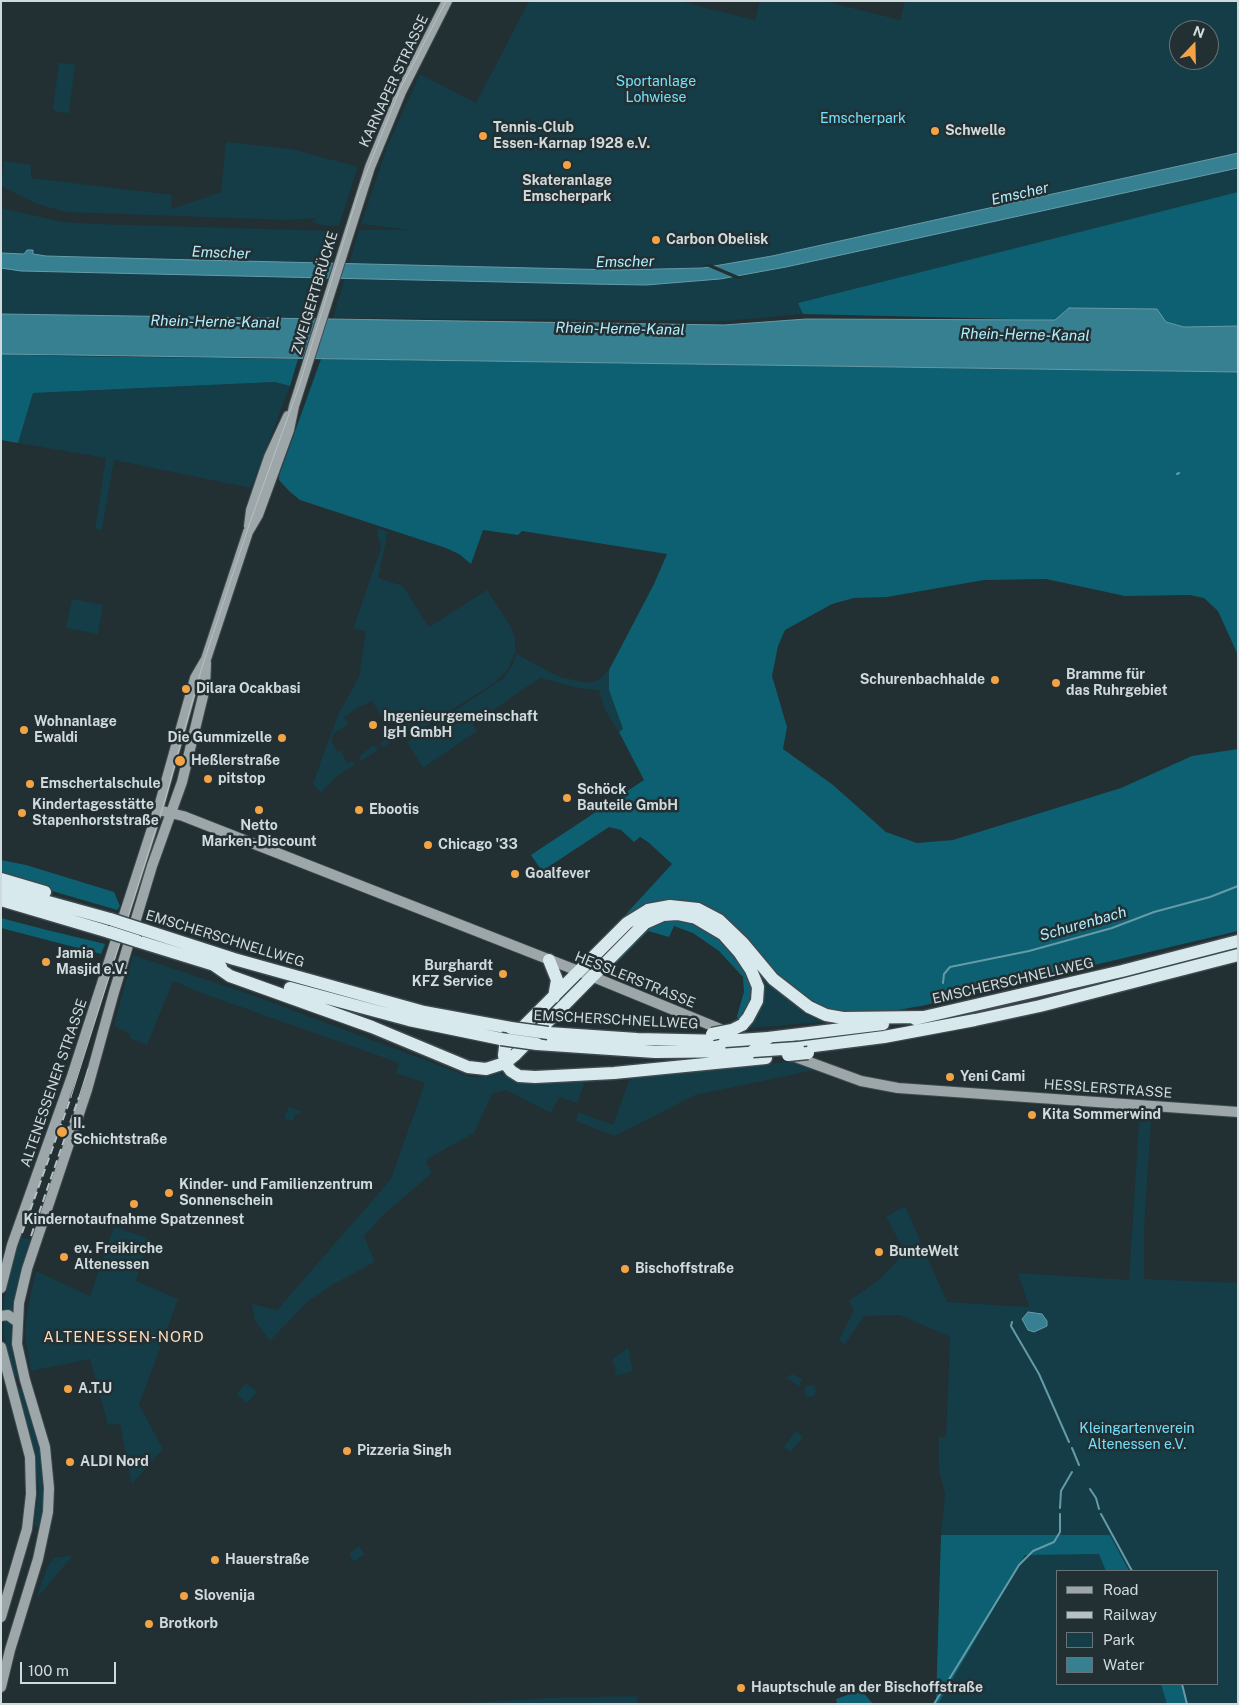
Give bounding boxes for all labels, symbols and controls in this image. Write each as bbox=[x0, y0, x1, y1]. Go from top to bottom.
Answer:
street label: KARNAPER STRASSE bbox=[356, 12, 432, 150]
north arrow bbox=[1169, 20, 1219, 70]
text: N bbox=[1191, 22, 1207, 41]
park label: Sportanlage Lohwiese bbox=[616, 74, 696, 106]
park label: Emscherpark bbox=[820, 111, 906, 127]
place label: Tennis-Club Essen-Karnap 1928 e.V. bbox=[493, 120, 650, 152]
place label: Schwelle bbox=[945, 123, 1006, 139]
marker: Schwelle bbox=[929, 125, 941, 137]
marker: Tennis-Club Essen-Karnap 1928 e.V. bbox=[477, 130, 489, 142]
marker: Skateranlage Emscherpark bbox=[561, 159, 573, 171]
place label: Skateranlage Emscherpark bbox=[522, 173, 612, 206]
water label: Emscher bbox=[989, 179, 1051, 209]
street label: ZWEIGERTBRÜCKE bbox=[288, 229, 342, 357]
place label: Carbon Obelisk bbox=[666, 232, 768, 248]
marker: Carbon Obelisk bbox=[650, 234, 662, 246]
water label: Emscher bbox=[191, 243, 251, 263]
water label: Emscher bbox=[596, 252, 654, 272]
water label: Rhein-Herne-Kanal bbox=[150, 312, 280, 332]
water label: Rhein-Herne-Kanal bbox=[555, 319, 685, 339]
water label: Rhein-Herne-Kanal bbox=[960, 325, 1090, 345]
place label: Bramme für das Ruhrgebiet bbox=[1066, 667, 1168, 700]
place label: Schurenbachhalde bbox=[860, 672, 985, 688]
marker: Schurenbachhalde bbox=[989, 674, 1001, 686]
marker: Bramme für das Ruhrgebiet bbox=[1050, 677, 1062, 689]
place label: Dilara Ocakbasi bbox=[196, 681, 301, 697]
marker: Dilara Ocakbasi bbox=[180, 683, 192, 695]
place label: Ingenieurgemeinschaft IgH GmbH bbox=[383, 709, 538, 742]
place label: Wohnanlage Ewaldi bbox=[34, 714, 117, 746]
marker: Ingenieurgemeinschaft IgH GmbH bbox=[367, 719, 379, 731]
marker: Wohnanlage Ewaldi bbox=[18, 724, 30, 736]
place label: Die Gummizelle bbox=[168, 730, 272, 746]
marker: Die Gummizelle bbox=[276, 732, 288, 744]
place label: Heßlerstraße bbox=[191, 753, 280, 769]
marker: Heßlerstraße bbox=[173, 754, 187, 768]
place label: pitstop bbox=[218, 771, 266, 787]
marker: pitstop bbox=[202, 773, 214, 785]
place label: Emschertalschule bbox=[40, 776, 160, 792]
marker: Emschertalschule bbox=[24, 778, 36, 790]
place label: Schöck Bauteile GmbH bbox=[577, 782, 678, 814]
marker: Schöck Bauteile GmbH bbox=[561, 792, 573, 804]
place label: Kindertagesstätte Stapenhorststraße bbox=[32, 797, 159, 830]
place label: Ebootis bbox=[369, 802, 419, 818]
marker: Netto Marken-Discount bbox=[253, 804, 265, 816]
marker: Ebootis bbox=[353, 804, 365, 816]
marker: Kindertagesstätte Stapenhorststraße bbox=[16, 807, 28, 819]
place label: Netto Marken-Discount bbox=[201, 818, 317, 850]
place label: Chicago '33 bbox=[438, 837, 518, 853]
marker: Chicago '33 bbox=[422, 839, 434, 851]
place label: Goalfever bbox=[525, 866, 590, 882]
marker: Goalfever bbox=[509, 868, 521, 880]
water label: Schurenbach bbox=[1038, 903, 1128, 945]
street label: EMSCHERSCHNELLWEG bbox=[144, 907, 306, 971]
place label: Jamia Masjid e.V. bbox=[56, 946, 127, 979]
street label: HESSLERSTRASSE bbox=[572, 948, 698, 1012]
street label: EMSCHERSCHNELLWEG bbox=[931, 954, 1095, 1008]
marker: Jamia Masjid e.V. bbox=[40, 956, 52, 968]
place label: Burghardt KFZ Service bbox=[412, 958, 493, 990]
marker: Burghardt KFZ Service bbox=[497, 968, 509, 980]
street label: ALTENESSENER STRASSE bbox=[17, 997, 91, 1169]
street label: EMSCHERSCHNELLWEG bbox=[533, 1007, 699, 1033]
place label: Yeni Cami bbox=[960, 1069, 1025, 1085]
marker: Yeni Cami bbox=[944, 1071, 956, 1083]
street label: HESSLERSTRASSE bbox=[1043, 1076, 1173, 1102]
place label: Kita Sommerwind bbox=[1042, 1107, 1161, 1123]
marker: Kita Sommerwind bbox=[1026, 1109, 1038, 1121]
place label: II. Schichtstraße bbox=[73, 1116, 167, 1148]
marker: II. Schichtstraße bbox=[55, 1125, 69, 1139]
place label: Kinder- und Familienzentrum Sonnenschein bbox=[179, 1177, 373, 1210]
marker: Kinder- und Familienzentrum Sonnenschein bbox=[163, 1187, 175, 1199]
marker: Kindernotaufnahme Spatzennest bbox=[128, 1198, 140, 1210]
place label: Kindernotaufnahme Spatzennest bbox=[24, 1212, 244, 1228]
place label: ev. Freikirche Altenessen bbox=[74, 1241, 163, 1274]
place label: BunteWelt bbox=[889, 1244, 959, 1260]
marker: BunteWelt bbox=[873, 1246, 885, 1258]
marker: ev. Freikirche Altenessen bbox=[58, 1251, 70, 1263]
place label: Bischoffstraße bbox=[635, 1261, 734, 1277]
marker: Bischoffstraße bbox=[619, 1263, 631, 1275]
district label: ALTENESSEN-NORD bbox=[41, 1328, 207, 1346]
place label: A.T.U bbox=[78, 1381, 112, 1397]
marker: A.T.U bbox=[62, 1383, 74, 1395]
park label: Kleingartenverein Altenessen e.V. bbox=[1079, 1421, 1195, 1454]
place label: Pizzeria Singh bbox=[357, 1443, 451, 1459]
marker: Pizzeria Singh bbox=[341, 1445, 353, 1457]
place label: ALDI Nord bbox=[80, 1454, 149, 1470]
marker: ALDI Nord bbox=[64, 1456, 76, 1468]
place label: Hauerstraße bbox=[225, 1552, 309, 1568]
marker: Hauerstraße bbox=[209, 1554, 221, 1566]
legend bbox=[1056, 1570, 1219, 1685]
text: Road bbox=[1103, 1581, 1139, 1598]
place label: Slovenija bbox=[194, 1588, 255, 1604]
marker: Slovenija bbox=[178, 1590, 190, 1602]
text: Railway bbox=[1103, 1606, 1157, 1623]
place label: Brotkorb bbox=[159, 1616, 218, 1632]
marker: Brotkorb bbox=[143, 1618, 155, 1630]
text: Park bbox=[1103, 1631, 1135, 1648]
scale bar bbox=[22, 1652, 119, 1684]
text: Water bbox=[1103, 1656, 1145, 1673]
text: 100 m bbox=[28, 1662, 69, 1679]
place label: Hauptschule an der Bischoffstraße bbox=[751, 1680, 983, 1696]
marker: Hauptschule an der Bischoffstraße bbox=[735, 1682, 747, 1694]

